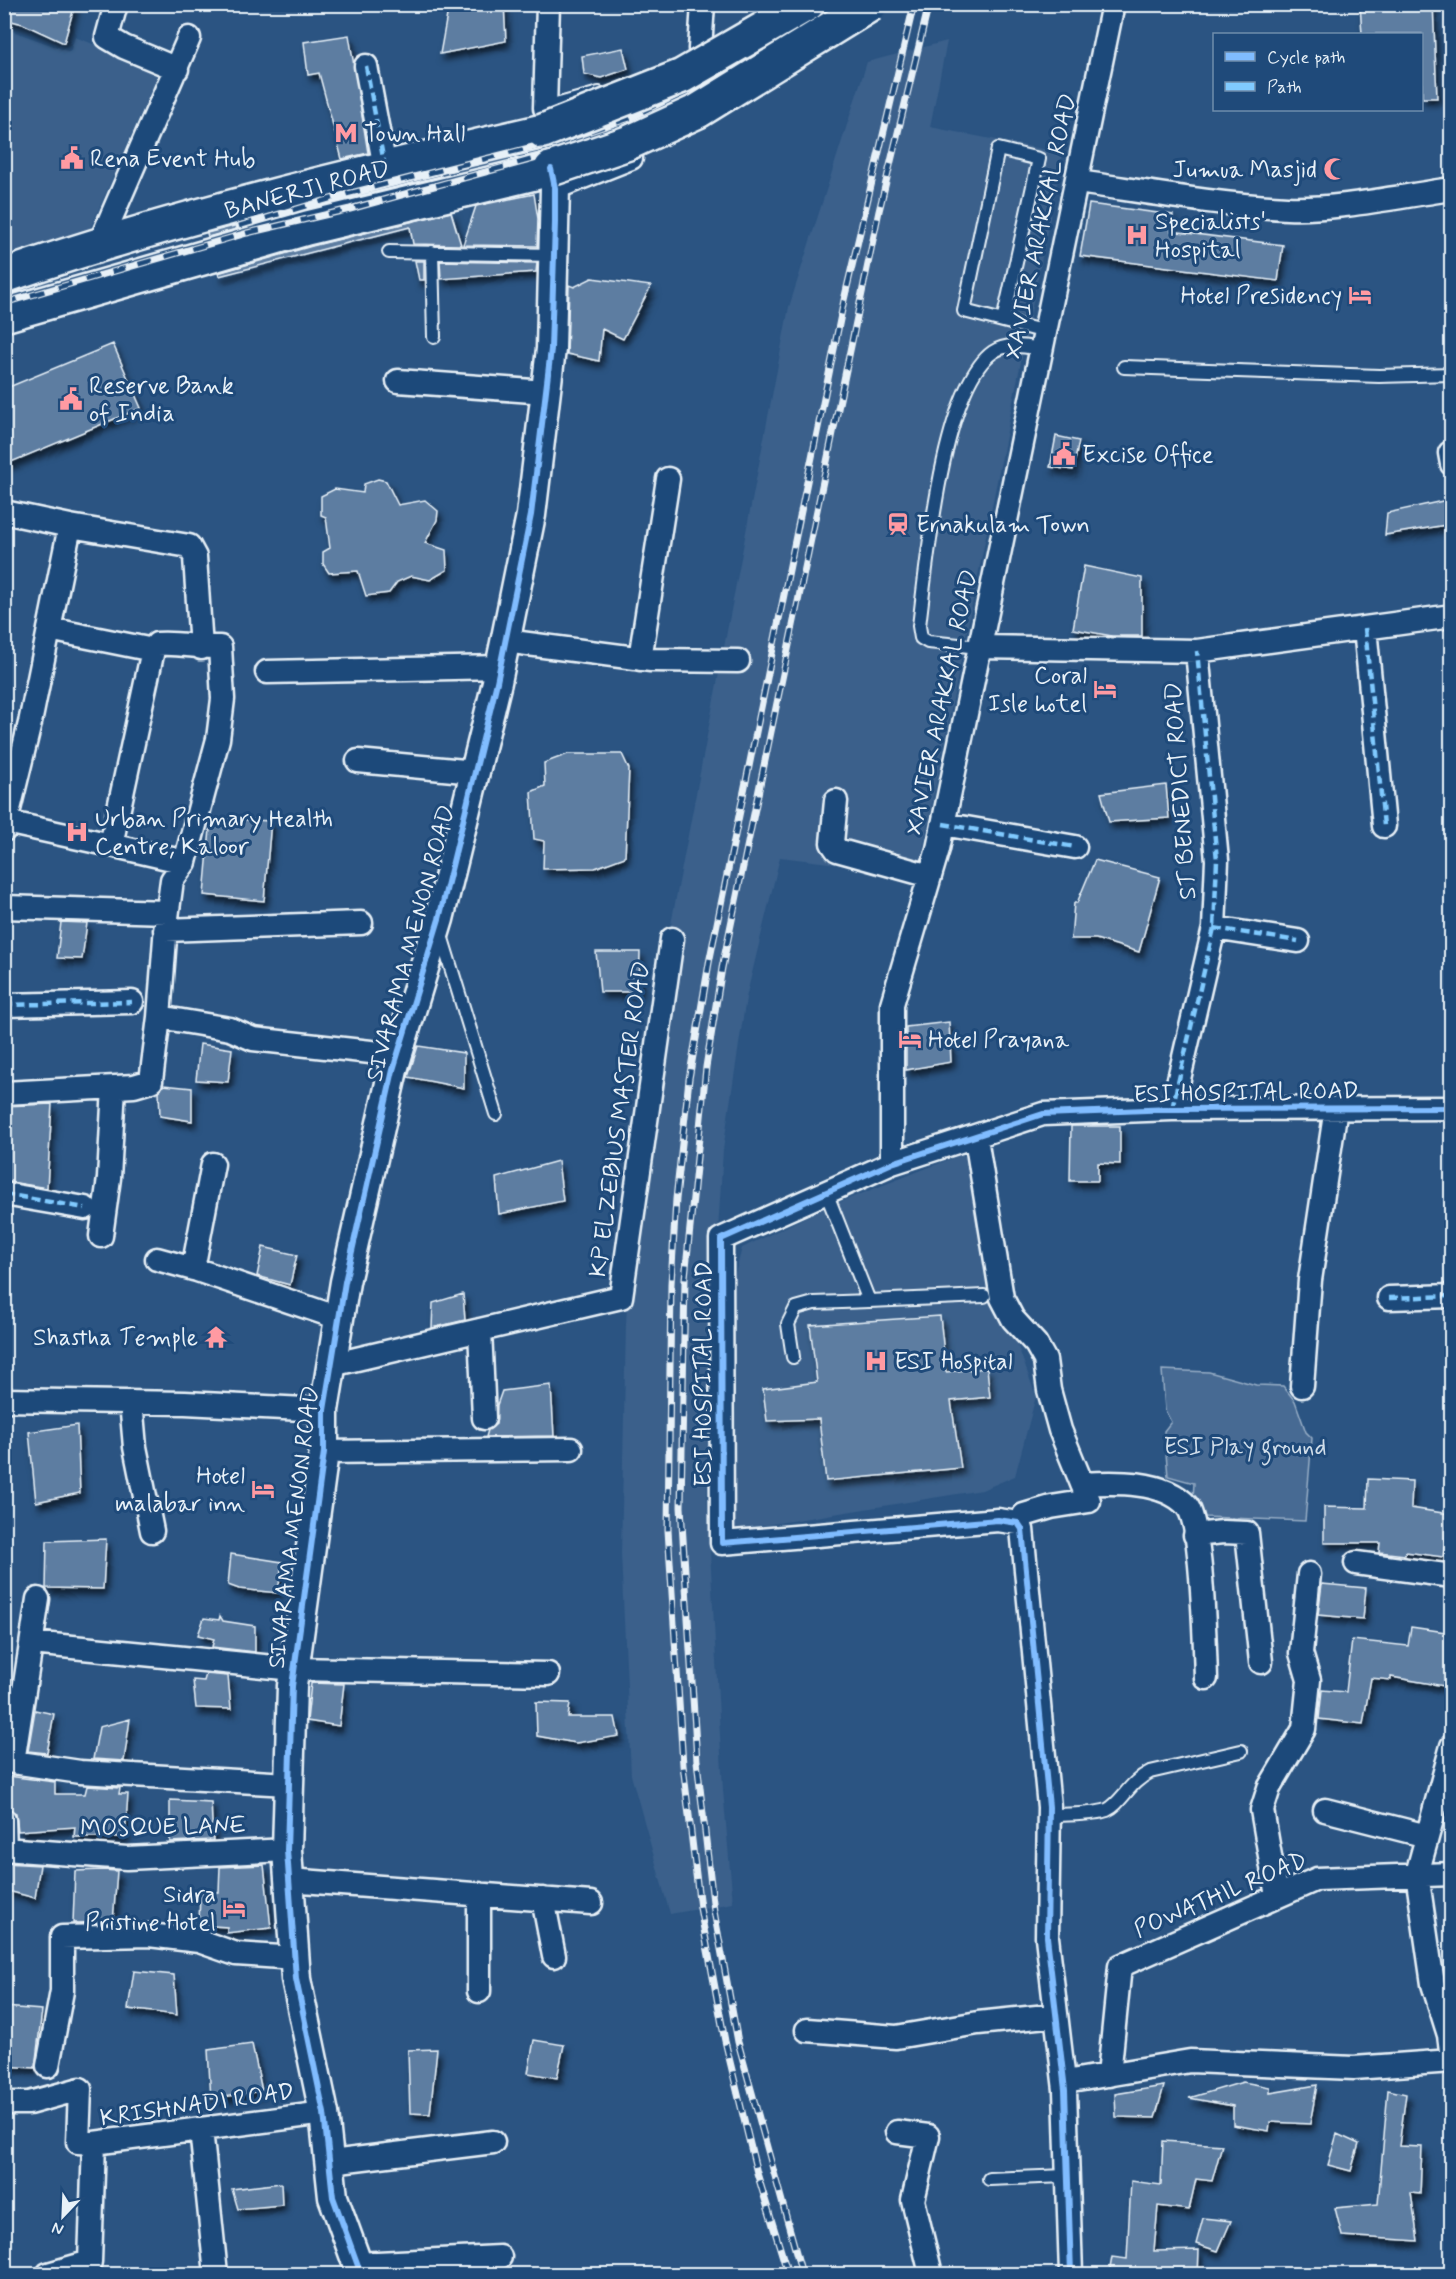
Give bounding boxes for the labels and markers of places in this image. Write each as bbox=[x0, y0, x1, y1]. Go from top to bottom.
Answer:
place label: Town Hall bbox=[364, 119, 465, 150]
metro station icon: Town Hall bbox=[333, 120, 359, 146]
place label: Rena Event Hub bbox=[90, 144, 255, 175]
public building icon: Rena Event Hub bbox=[59, 145, 85, 171]
place label: Jumua Masjid bbox=[1172, 155, 1317, 186]
mosque icon: Jumua Masjid bbox=[1322, 156, 1348, 182]
place label: Specialists' Hospital bbox=[1155, 207, 1266, 266]
hospital icon: Specialists' Hospital bbox=[1124, 222, 1150, 248]
place label: Hotel Presidency bbox=[1180, 281, 1342, 312]
hotel icon: Hotel Presidency bbox=[1347, 282, 1373, 308]
place label: Reserve Bank of India bbox=[89, 371, 234, 430]
public building icon: Reserve Bank of India bbox=[58, 386, 84, 412]
place label: Excise Office bbox=[1082, 440, 1214, 471]
public building icon: Excise Office bbox=[1051, 441, 1077, 467]
place label: Ernakulam Town bbox=[916, 510, 1090, 541]
station icon: Ernakulam Town bbox=[885, 511, 911, 537]
place label: Coral Isle hotel bbox=[988, 661, 1087, 720]
hotel icon: Coral Isle hotel bbox=[1092, 676, 1118, 702]
place label: Urban Primary Health Centre, Kaloor bbox=[95, 804, 333, 863]
hospital icon: Urban Primary Health Centre, Kaloor bbox=[64, 819, 90, 845]
place label: Hotel Prayana bbox=[928, 1025, 1070, 1056]
hotel icon: Hotel Prayana bbox=[897, 1026, 923, 1052]
place label: Shastha Temple bbox=[33, 1323, 198, 1354]
temple icon: Shastha Temple bbox=[203, 1324, 229, 1350]
place label: ESI Hospital bbox=[894, 1347, 1013, 1378]
hospital icon: ESI Hospital bbox=[863, 1348, 889, 1374]
place label: Hotel malabar inn bbox=[115, 1461, 245, 1520]
hotel icon: Hotel malabar inn bbox=[250, 1476, 276, 1502]
place label: Sidra Pristine Hotel bbox=[85, 1880, 216, 1939]
hotel icon: Sidra Pristine Hotel bbox=[221, 1895, 247, 1921]

